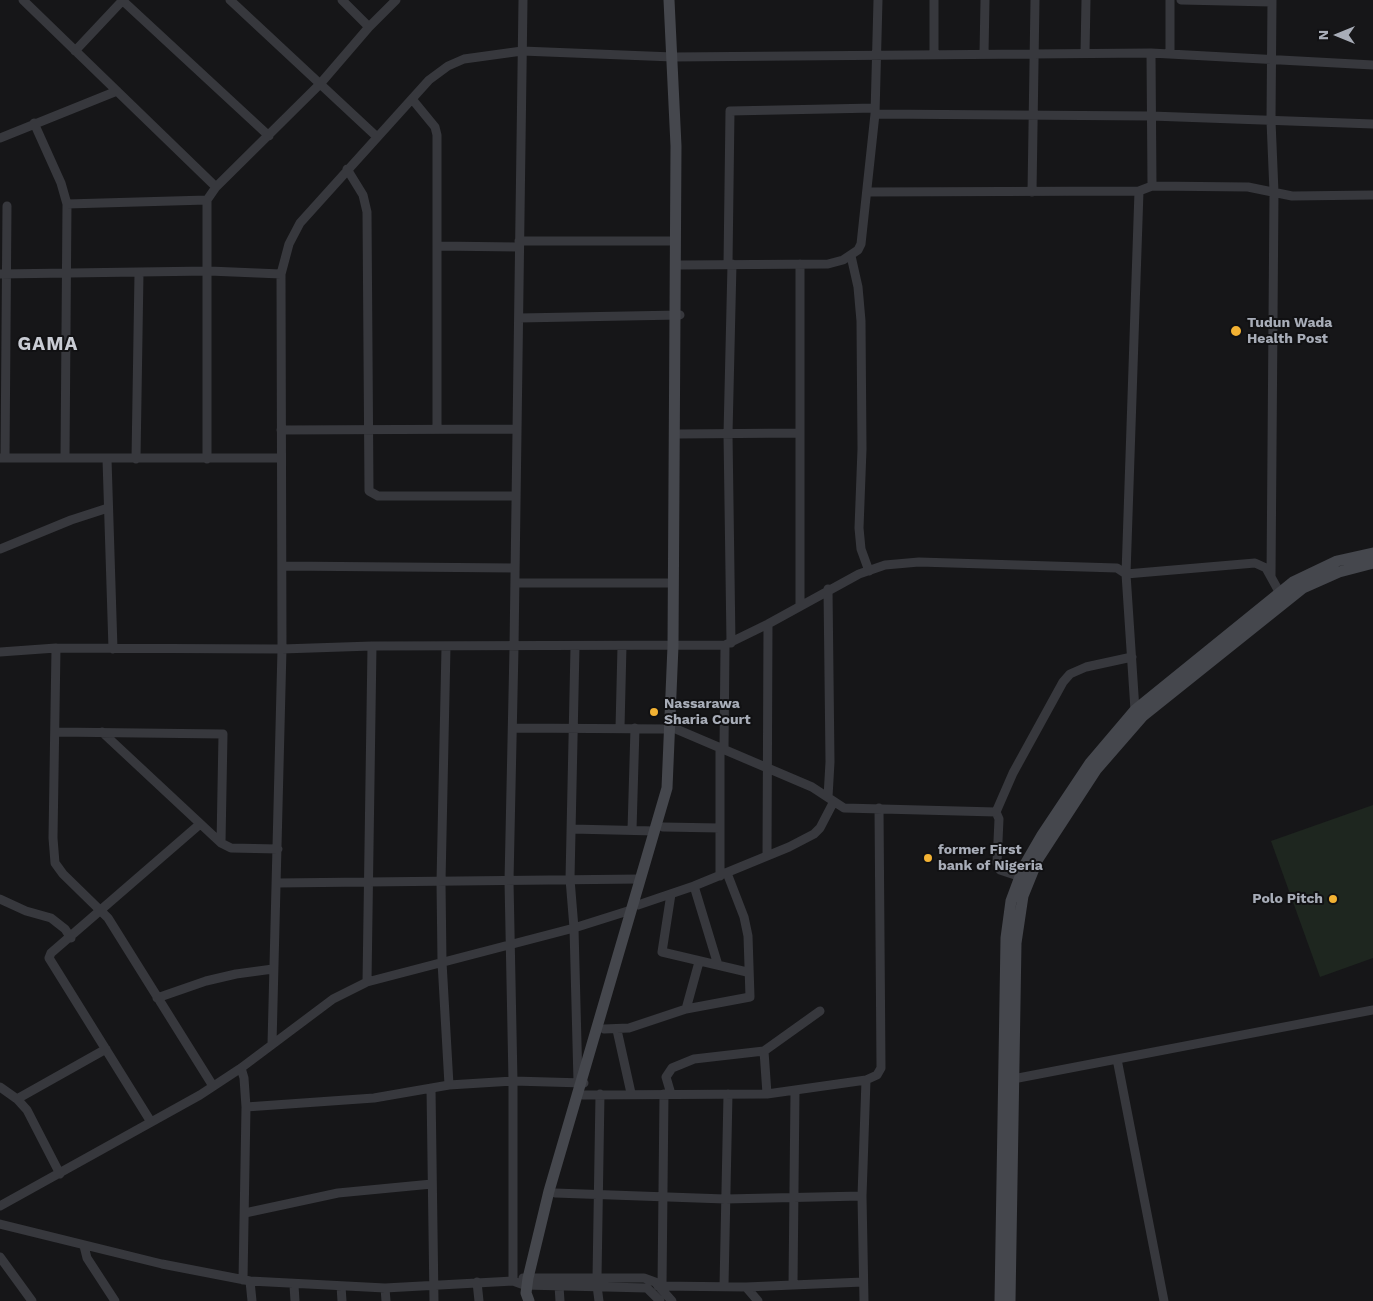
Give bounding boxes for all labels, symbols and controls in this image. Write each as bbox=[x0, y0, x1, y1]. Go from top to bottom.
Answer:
north arrow bbox=[1313, 10, 1363, 60]
text: N bbox=[1315, 30, 1331, 40]
place label: Tudun Wada Health Post bbox=[1247, 315, 1332, 348]
marker: Tudun Wada Health Post bbox=[1229, 324, 1243, 338]
district label: GAMA bbox=[17, 333, 79, 355]
place label: Nassarawa Sharia Court bbox=[664, 696, 751, 729]
marker: Nassarawa Sharia Court bbox=[648, 706, 660, 718]
place label: former First bank of Nigeria bbox=[938, 842, 1043, 874]
marker: former First bank of Nigeria bbox=[922, 852, 934, 864]
place label: Polo Pitch bbox=[1252, 891, 1323, 907]
marker: Polo Pitch bbox=[1327, 893, 1339, 905]

